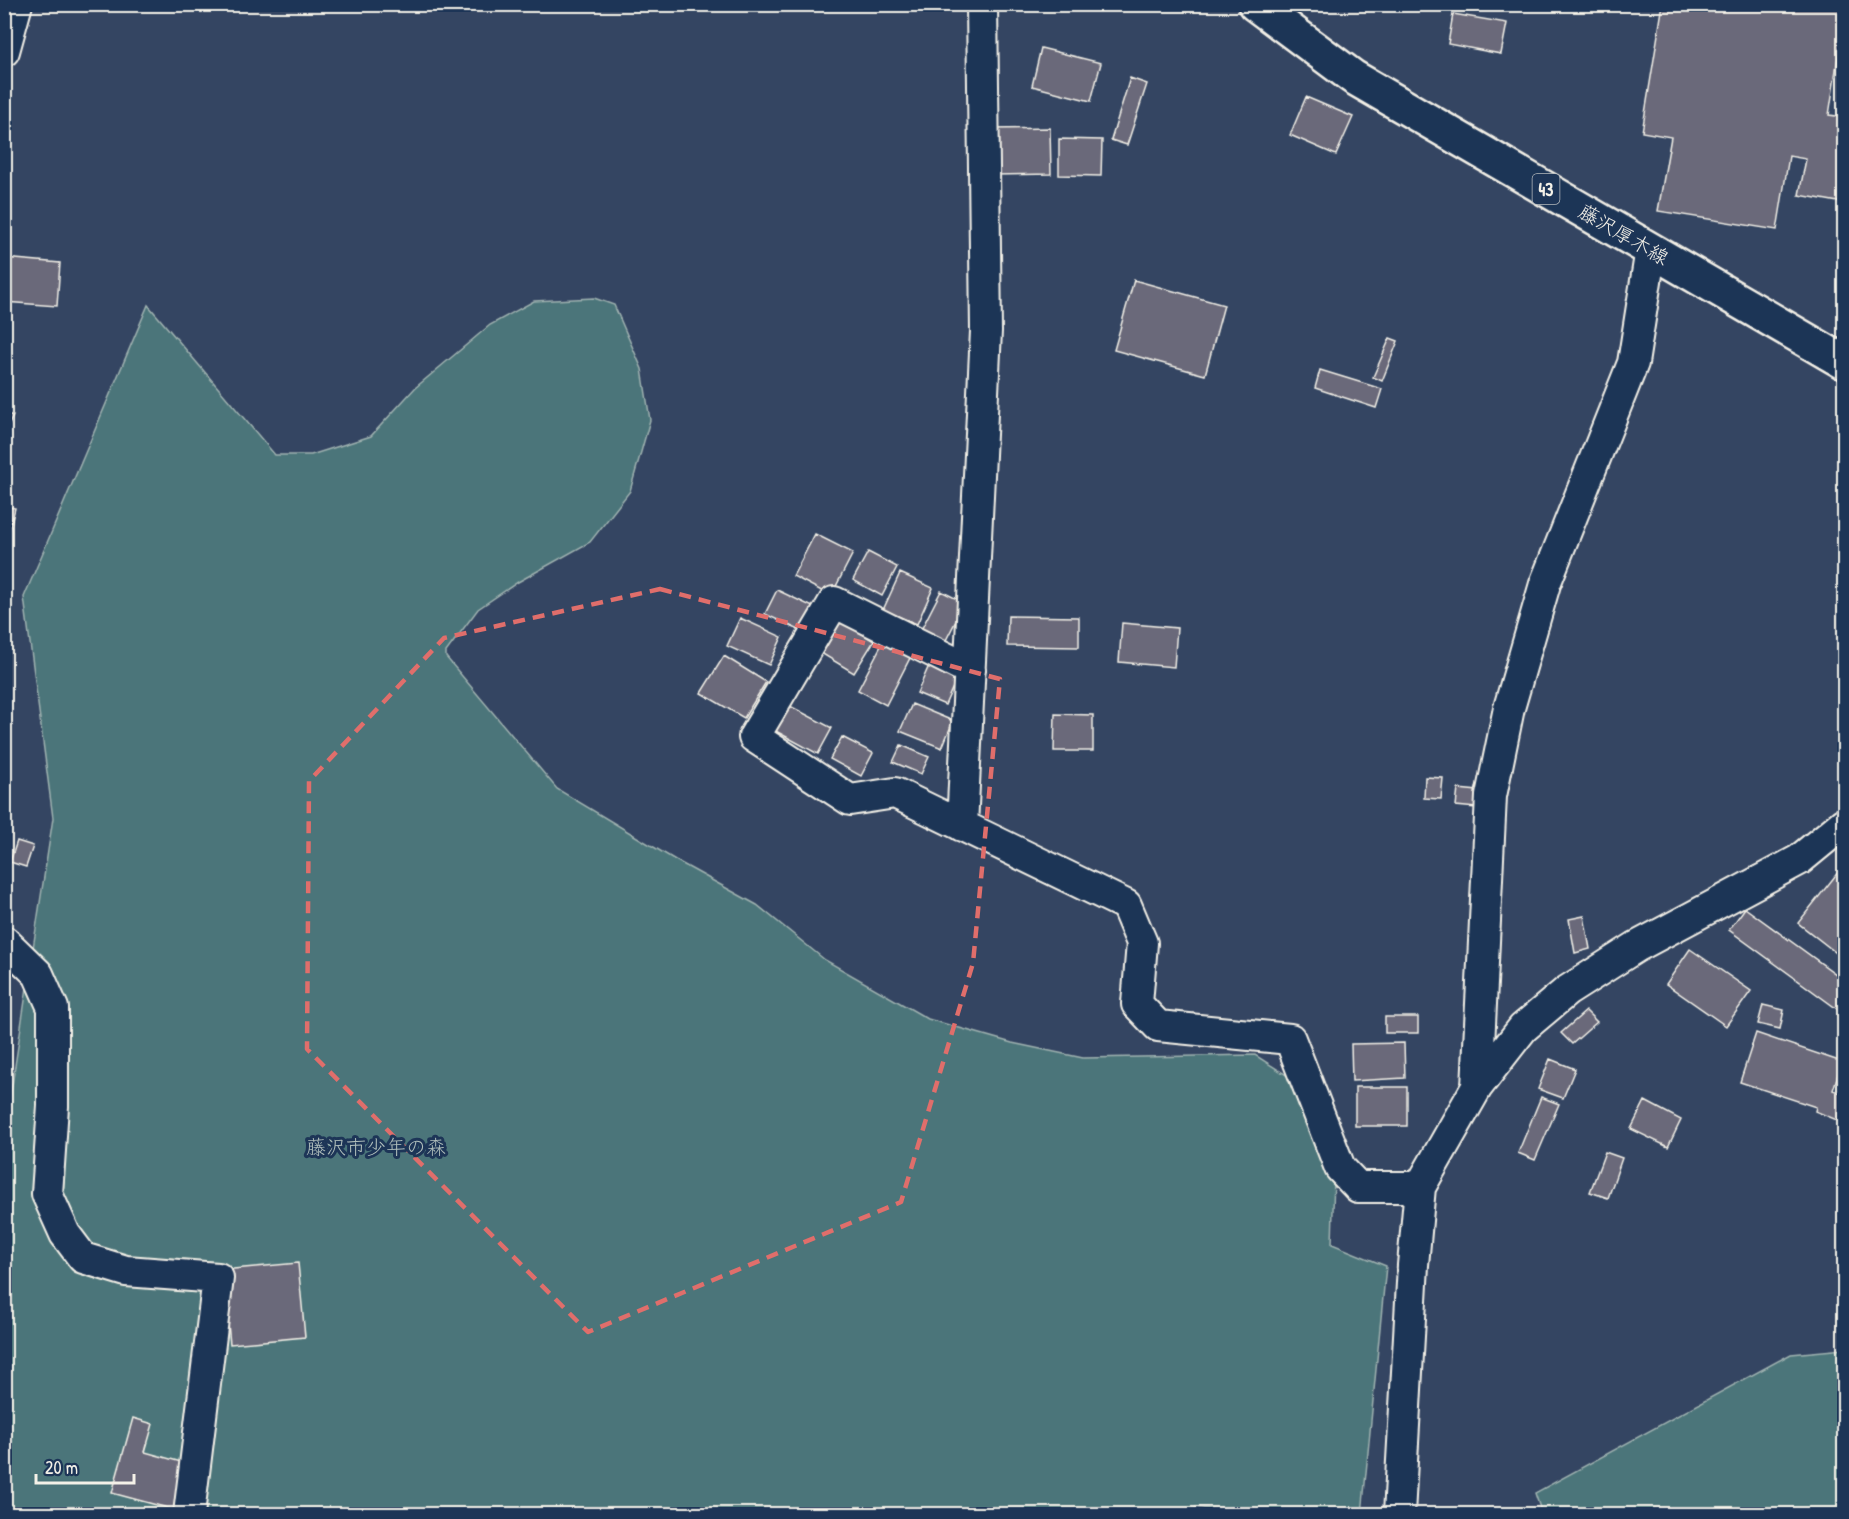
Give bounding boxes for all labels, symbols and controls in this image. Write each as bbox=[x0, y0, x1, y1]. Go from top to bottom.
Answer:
road number: 43 bbox=[1532, 174, 1560, 204]
street label: 藤沢厚木線 bbox=[1574, 197, 1674, 271]
park label: 藤沢市少年の森 bbox=[306, 1133, 446, 1160]
scale bar bbox=[36, 1447, 134, 1485]
text: 20 m bbox=[45, 1455, 78, 1480]

